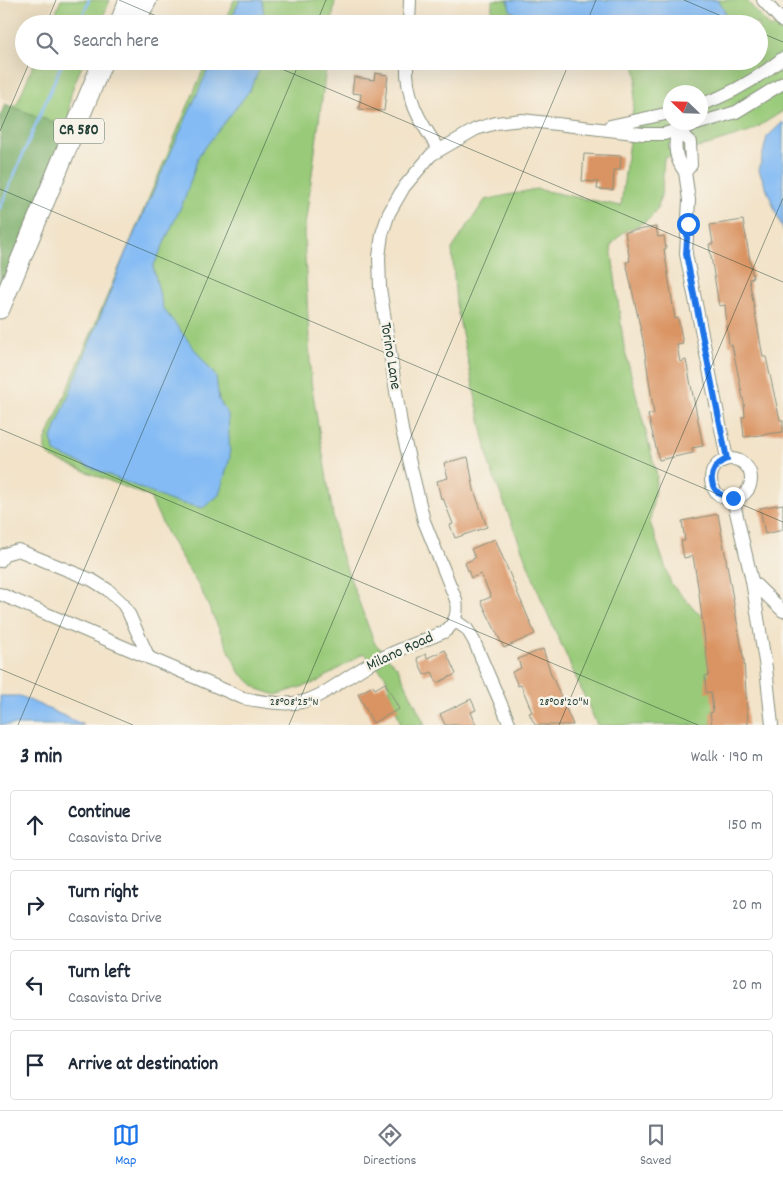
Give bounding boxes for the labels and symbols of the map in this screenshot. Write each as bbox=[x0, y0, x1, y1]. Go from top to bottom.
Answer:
north arrow bbox=[663, 85, 708, 130]
road number: CR 580 bbox=[54, 118, 104, 144]
route start bbox=[677, 213, 700, 236]
street label: Torino Lane bbox=[373, 321, 407, 391]
route end bbox=[722, 487, 745, 510]
street label: Milano Road bbox=[363, 626, 437, 678]
text: 28°08'25"N bbox=[270, 694, 318, 711]
text: 28°08'20"N bbox=[539, 694, 589, 711]

